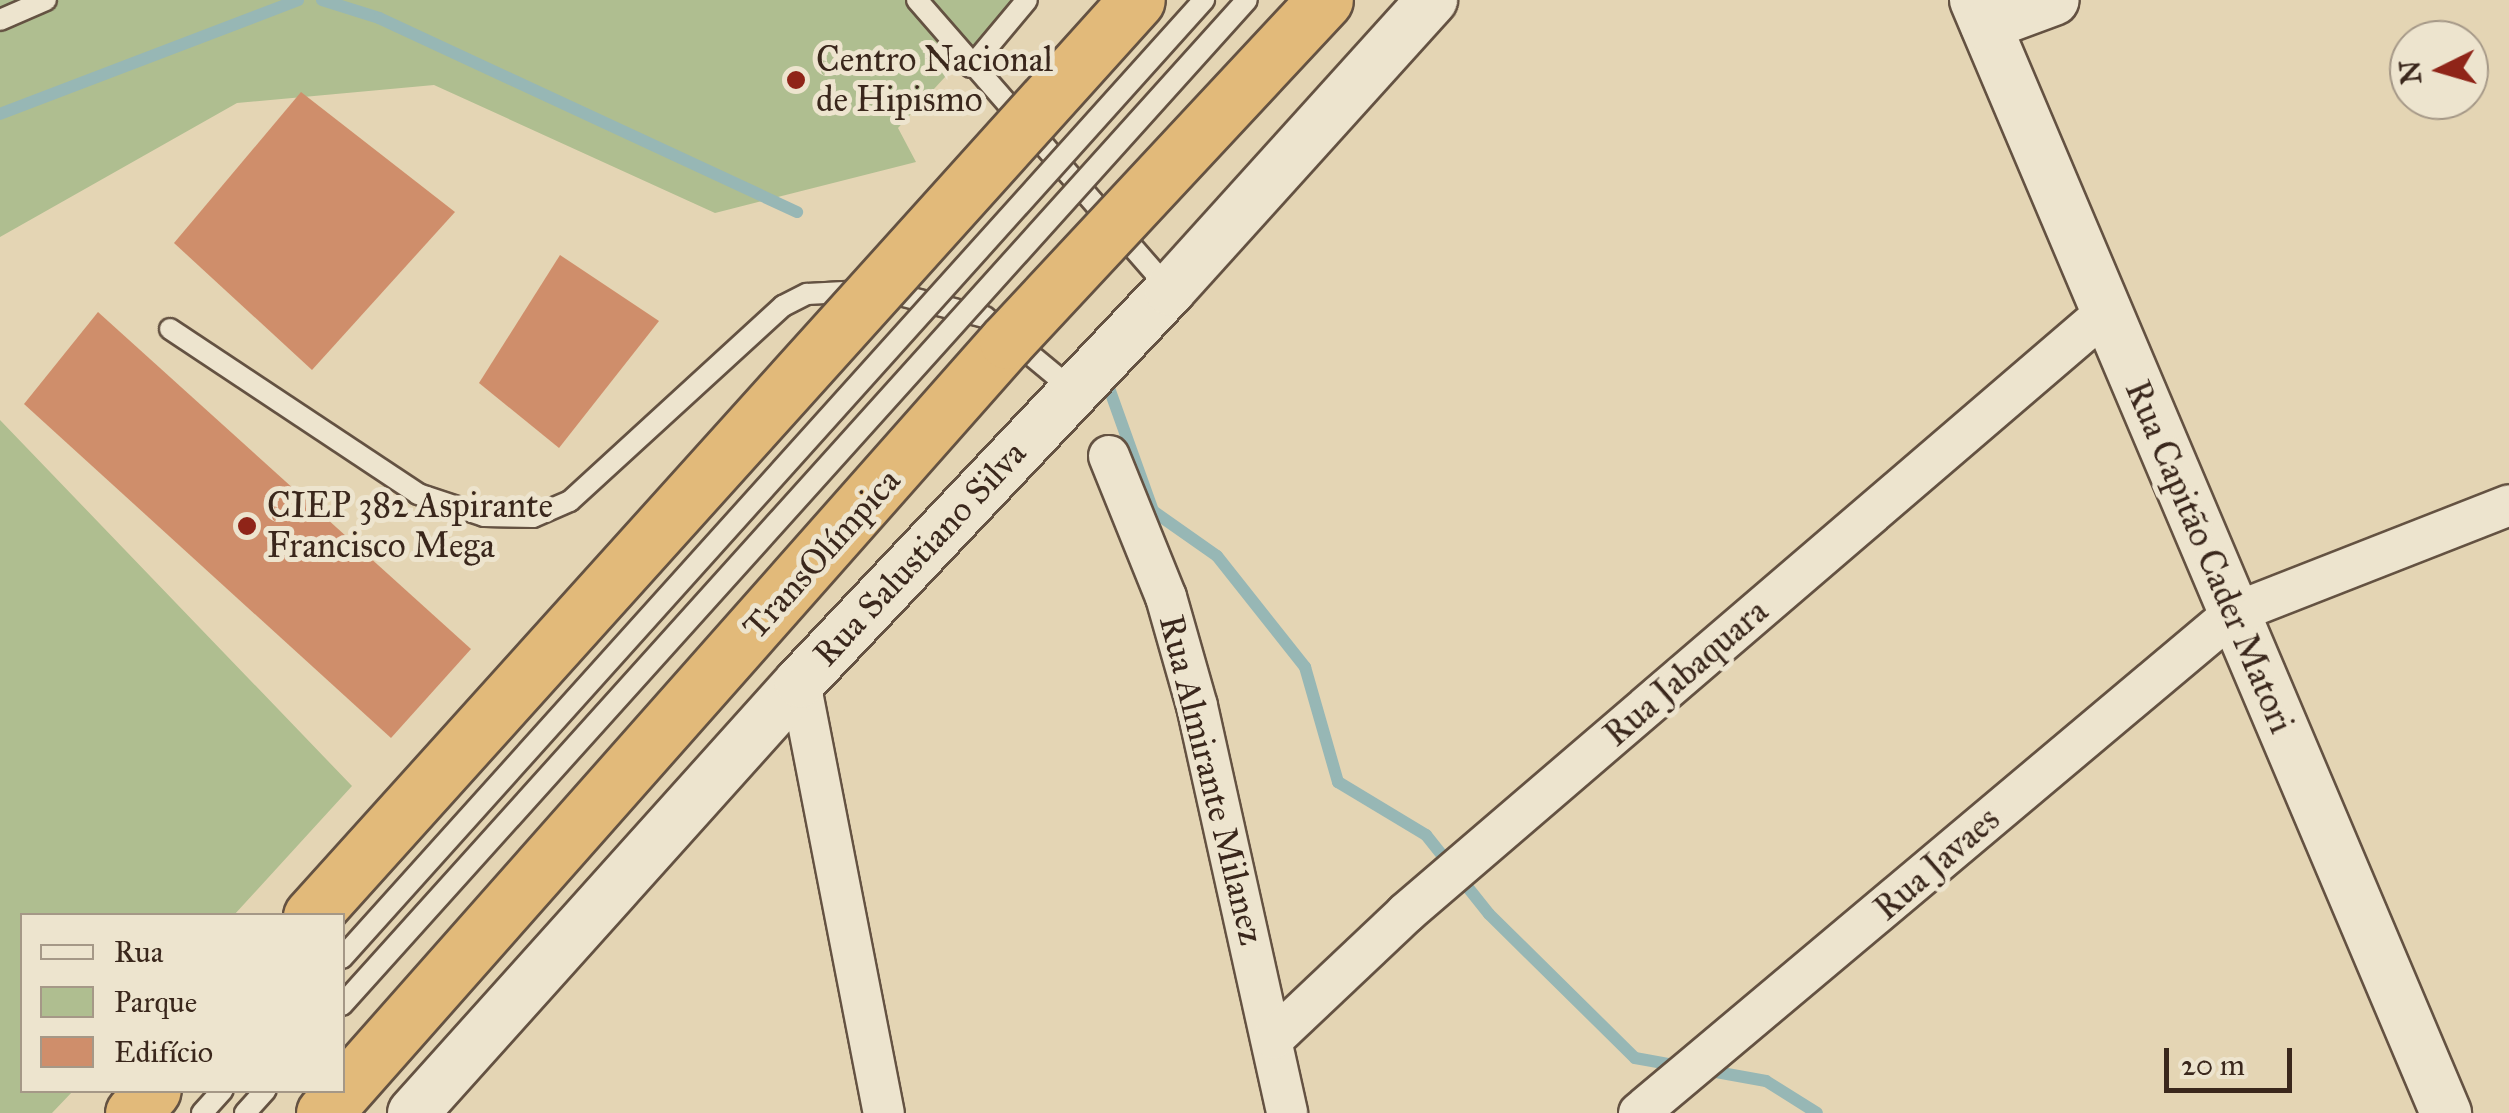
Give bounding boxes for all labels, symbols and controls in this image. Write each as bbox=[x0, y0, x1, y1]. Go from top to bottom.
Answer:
north arrow bbox=[2389, 20, 2489, 120]
place label: Centro Nacional de Hipismo bbox=[816, 39, 1053, 121]
text: N bbox=[2392, 59, 2429, 86]
marker: Centro Nacional de Hipismo bbox=[785, 69, 807, 91]
street label: Rua Capitão Cader Matori bbox=[2116, 374, 2302, 740]
street label: Rua Salustiano Silva bbox=[805, 433, 1035, 675]
street label: TransOlímpica bbox=[735, 460, 909, 648]
place label: CIEP 382 Aspirante Francisco Mega bbox=[267, 485, 553, 567]
marker: CIEP 382 Aspirante Francisco Mega bbox=[236, 515, 258, 537]
street label: Rua Jabaquara bbox=[1596, 590, 1776, 756]
street label: Rua Almirante Milanez bbox=[1150, 611, 1272, 949]
street label: Rua Javaes bbox=[1866, 798, 2008, 930]
legend bbox=[20, 913, 345, 1093]
text: Rua bbox=[114, 934, 164, 970]
text: Parque bbox=[114, 984, 197, 1020]
scale bar bbox=[2169, 1028, 2296, 1090]
text: Edifício bbox=[114, 1034, 213, 1070]
text: 20 m bbox=[2181, 1047, 2245, 1083]

